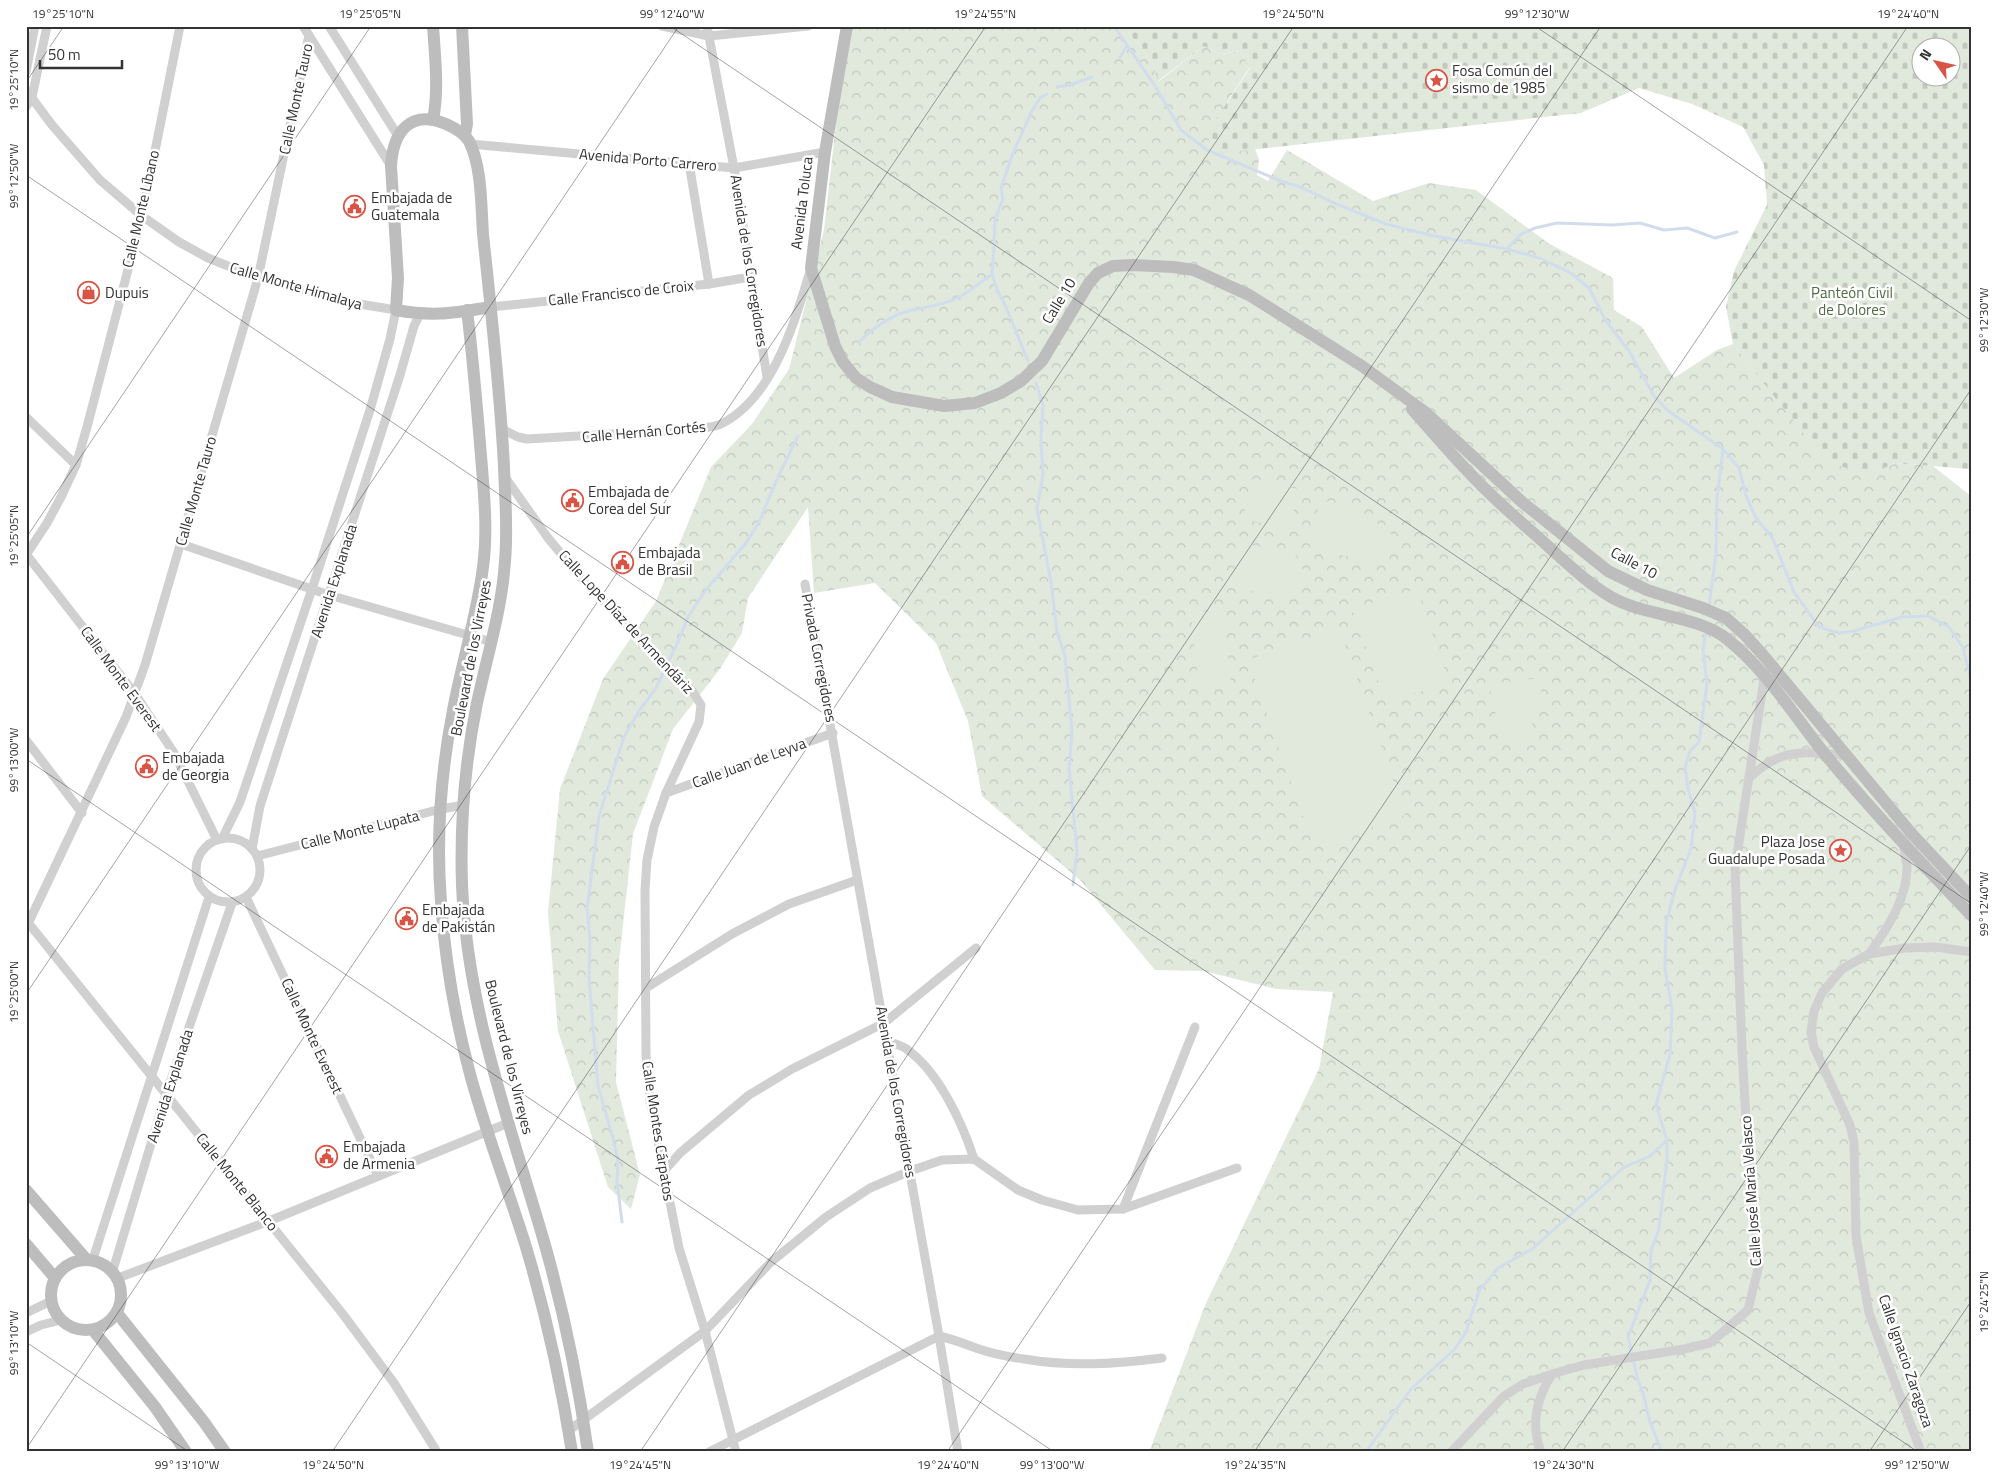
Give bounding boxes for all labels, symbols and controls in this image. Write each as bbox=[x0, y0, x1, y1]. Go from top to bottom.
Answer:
text: 19°25'10"N bbox=[32, 4, 94, 23]
text: 19°25'05"N bbox=[339, 4, 401, 23]
text: 99°12'40"W bbox=[640, 4, 705, 23]
text: 19°24'55"N bbox=[954, 4, 1016, 23]
text: 19°24'50"N bbox=[1262, 4, 1324, 23]
text: 99°12'30"W bbox=[1505, 4, 1570, 23]
text: 19°24'40"N bbox=[1877, 4, 1939, 23]
scale bar bbox=[40, 38, 122, 70]
north arrow bbox=[1910, 38, 1960, 88]
street label: Calle Monte Tauro bbox=[273, 41, 319, 157]
text: 50 m bbox=[48, 43, 81, 66]
text: N bbox=[1913, 45, 1936, 64]
text: 19°25'10"N bbox=[4, 49, 23, 111]
place label: Fosa Común del sismo de 1985 bbox=[1452, 59, 1552, 99]
place icon: Fosa Común del sismo de 1985 bbox=[1424, 68, 1448, 92]
street label: Avenida Porto Carrero bbox=[578, 142, 718, 177]
text: 99°12'50"W bbox=[4, 143, 23, 208]
street label: Calle Monte Líbano bbox=[116, 148, 165, 270]
street label: Avenida Toluca bbox=[784, 155, 819, 251]
street label: Avenida de los Corregidores bbox=[725, 173, 774, 349]
place label: Embajada de Guatemala bbox=[371, 186, 452, 226]
public building icon: Embajada de Guatemala bbox=[343, 195, 367, 219]
street label: Calle Monte Himalaya bbox=[227, 256, 366, 316]
street label: Calle Francisco de Croix bbox=[547, 273, 695, 312]
street label: Calle 10 bbox=[1036, 273, 1081, 328]
shop icon: Dupuis bbox=[77, 281, 101, 305]
place label: Dupuis bbox=[105, 281, 149, 304]
park label: Panteón Civil de Dolores bbox=[1811, 281, 1893, 321]
text: 99°12'30"W bbox=[1974, 287, 1993, 352]
street label: Calle Hernán Cortés bbox=[581, 415, 707, 448]
street label: Calle Monte Tauro bbox=[169, 433, 222, 548]
place label: Embajada de Corea del Sur bbox=[588, 480, 671, 520]
public building icon: Embajada de Corea del Sur bbox=[560, 489, 584, 513]
text: 19°25'05"N bbox=[4, 505, 23, 567]
street label: Avenida Explanada bbox=[304, 521, 363, 641]
place label: Embajada de Brasil bbox=[638, 541, 701, 581]
street label: Calle 10 bbox=[1607, 541, 1662, 585]
street label: Calle Lope Díaz de Armendáriz bbox=[553, 544, 700, 699]
public building icon: Embajada de Brasil bbox=[610, 550, 634, 574]
street label: Boulevard de los Virreyes bbox=[444, 578, 497, 738]
street label: Privada Corregidores bbox=[796, 591, 843, 724]
street label: Calle Monte Everest bbox=[75, 621, 168, 737]
text: 99°13'00"W bbox=[4, 727, 23, 792]
street label: Calle Juan de Leyva bbox=[689, 731, 810, 794]
place label: Embajada de Georgia bbox=[162, 746, 230, 786]
public building icon: Embajada de Georgia bbox=[134, 755, 158, 779]
street label: Calle Monte Lupata bbox=[298, 804, 422, 855]
place label: Plaza Jose Guadalupe Posada bbox=[1708, 830, 1825, 870]
place icon: Plaza Jose Guadalupe Posada bbox=[1829, 839, 1853, 863]
text: 99°12'40"W bbox=[1974, 871, 1993, 936]
place label: Embajada de Pakistán bbox=[422, 898, 495, 938]
public building icon: Embajada de Pakistán bbox=[394, 907, 418, 931]
text: 19°25'00"N bbox=[4, 961, 23, 1023]
street label: Calle Monte Everest bbox=[275, 974, 350, 1098]
street label: Boulevard de los Virreyes bbox=[479, 977, 540, 1137]
street label: Avenida de los Corregidores bbox=[870, 1004, 923, 1180]
street label: Avenida Explanada bbox=[140, 1026, 199, 1146]
street label: Calle Montes Cárpatos bbox=[636, 1059, 681, 1203]
street label: Calle José María Velasco bbox=[1734, 1115, 1767, 1267]
street label: Calle Monte Blanco bbox=[190, 1128, 284, 1236]
place label: Embajada de Armenia bbox=[343, 1135, 415, 1175]
public building icon: Embajada de Armenia bbox=[315, 1144, 339, 1168]
text: 19°24'25"N bbox=[1974, 1271, 1993, 1333]
street label: Calle Ignacio Zaragoza bbox=[1873, 1291, 1940, 1431]
text: 99°13'10"W bbox=[4, 1310, 23, 1375]
text: 99°13'10"W bbox=[155, 1455, 220, 1474]
text: 19°24'50"N bbox=[302, 1455, 364, 1474]
text: 19°24'45"N bbox=[609, 1455, 671, 1474]
text: 19°24'40"N bbox=[917, 1455, 979, 1474]
text: 99°13'00"W bbox=[1020, 1455, 1085, 1474]
text: 19°24'35"N bbox=[1224, 1455, 1286, 1474]
text: 19°24'30"N bbox=[1532, 1455, 1594, 1474]
text: 99°12'50"W bbox=[1885, 1455, 1950, 1474]

